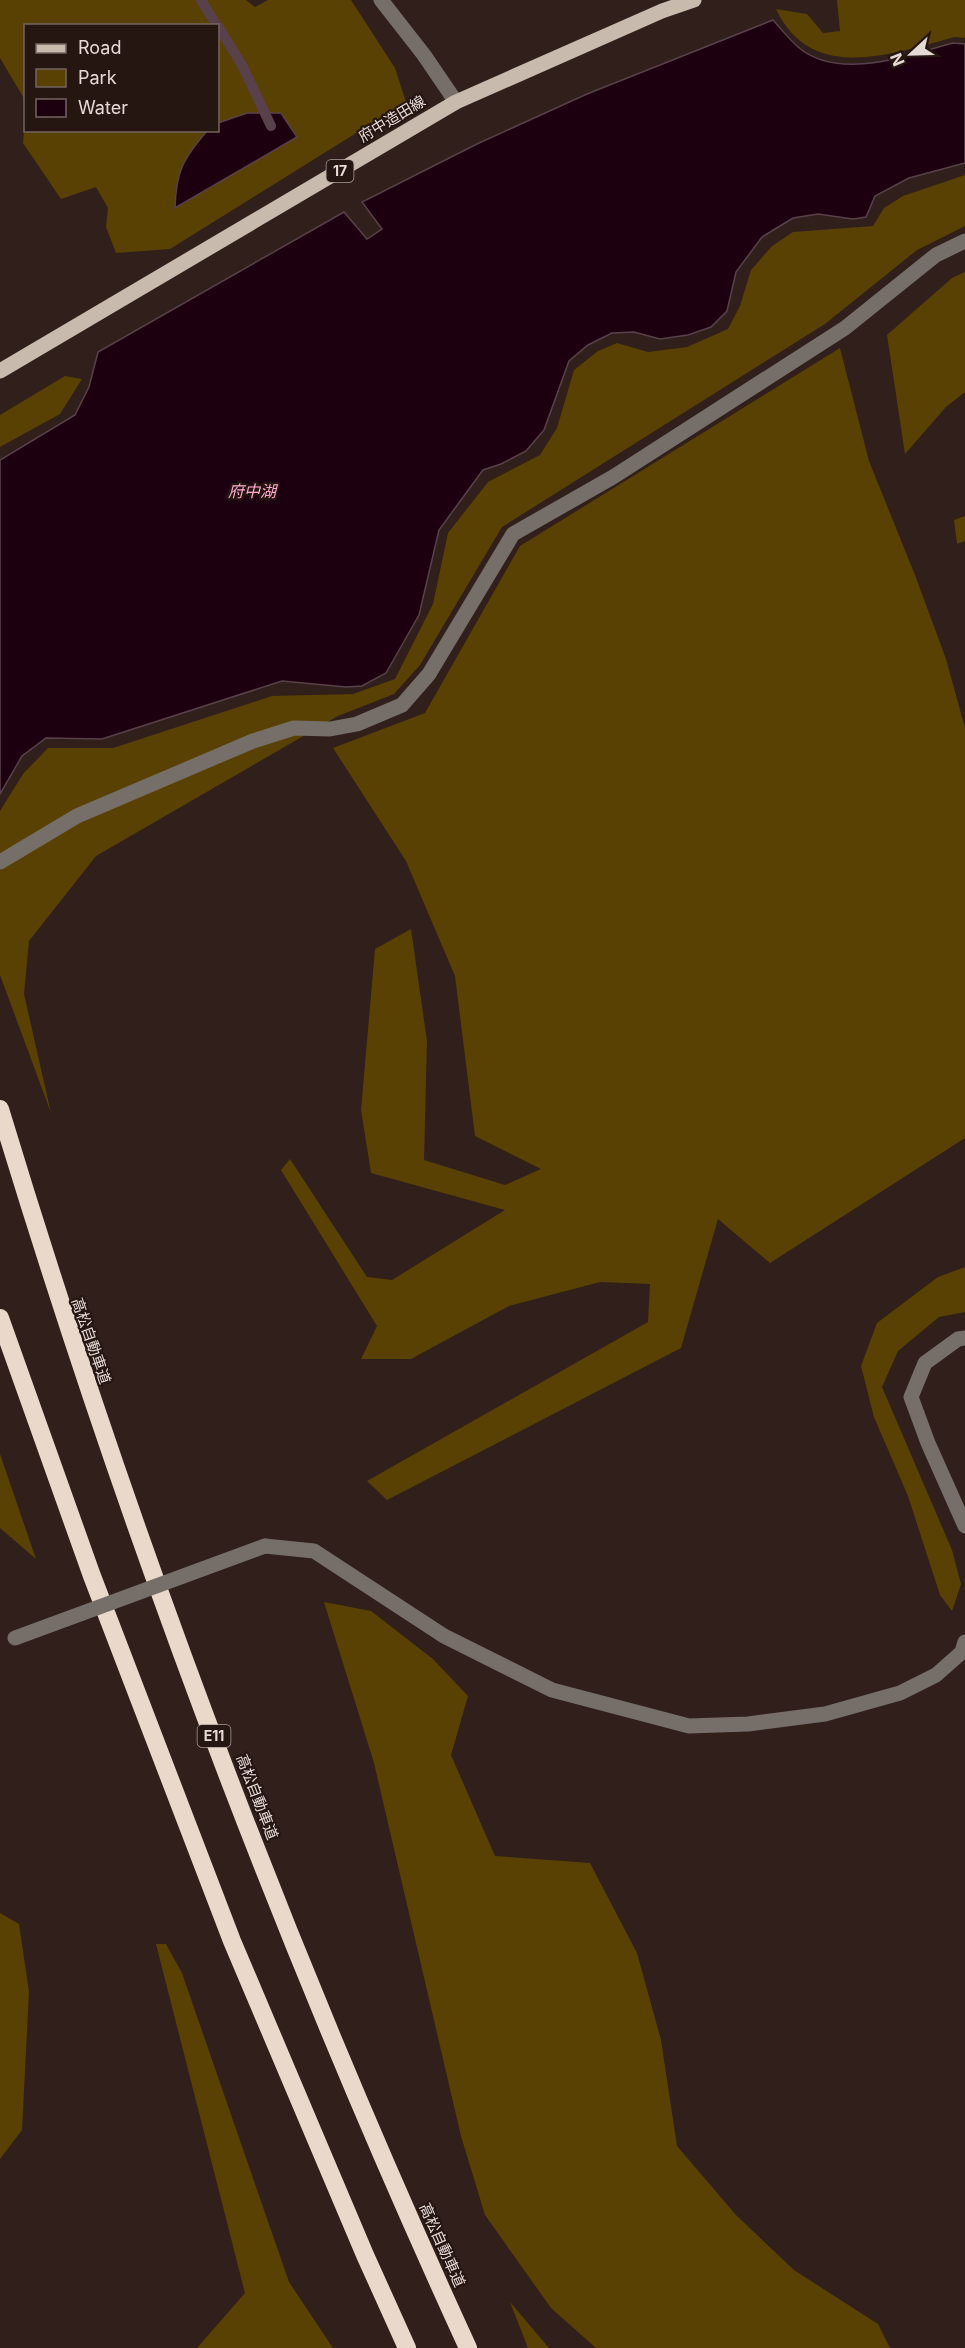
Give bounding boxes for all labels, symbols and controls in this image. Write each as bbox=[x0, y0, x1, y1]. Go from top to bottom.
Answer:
legend bbox=[24, 24, 219, 132]
north arrow bbox=[881, 24, 941, 84]
text: Road bbox=[78, 37, 121, 58]
text: N bbox=[886, 50, 909, 69]
text: Park bbox=[78, 67, 117, 88]
street label: 府中造田線 bbox=[355, 91, 429, 146]
text: Water bbox=[78, 97, 128, 118]
road number: 17 bbox=[326, 160, 354, 182]
water label: 府中湖 bbox=[228, 481, 279, 501]
street label: 高松自動車道 bbox=[68, 1295, 115, 1386]
road number: E11 bbox=[198, 1725, 230, 1747]
street label: 高松自動車道 bbox=[232, 1751, 282, 1842]
street label: 高松自動車道 bbox=[415, 2200, 469, 2290]

